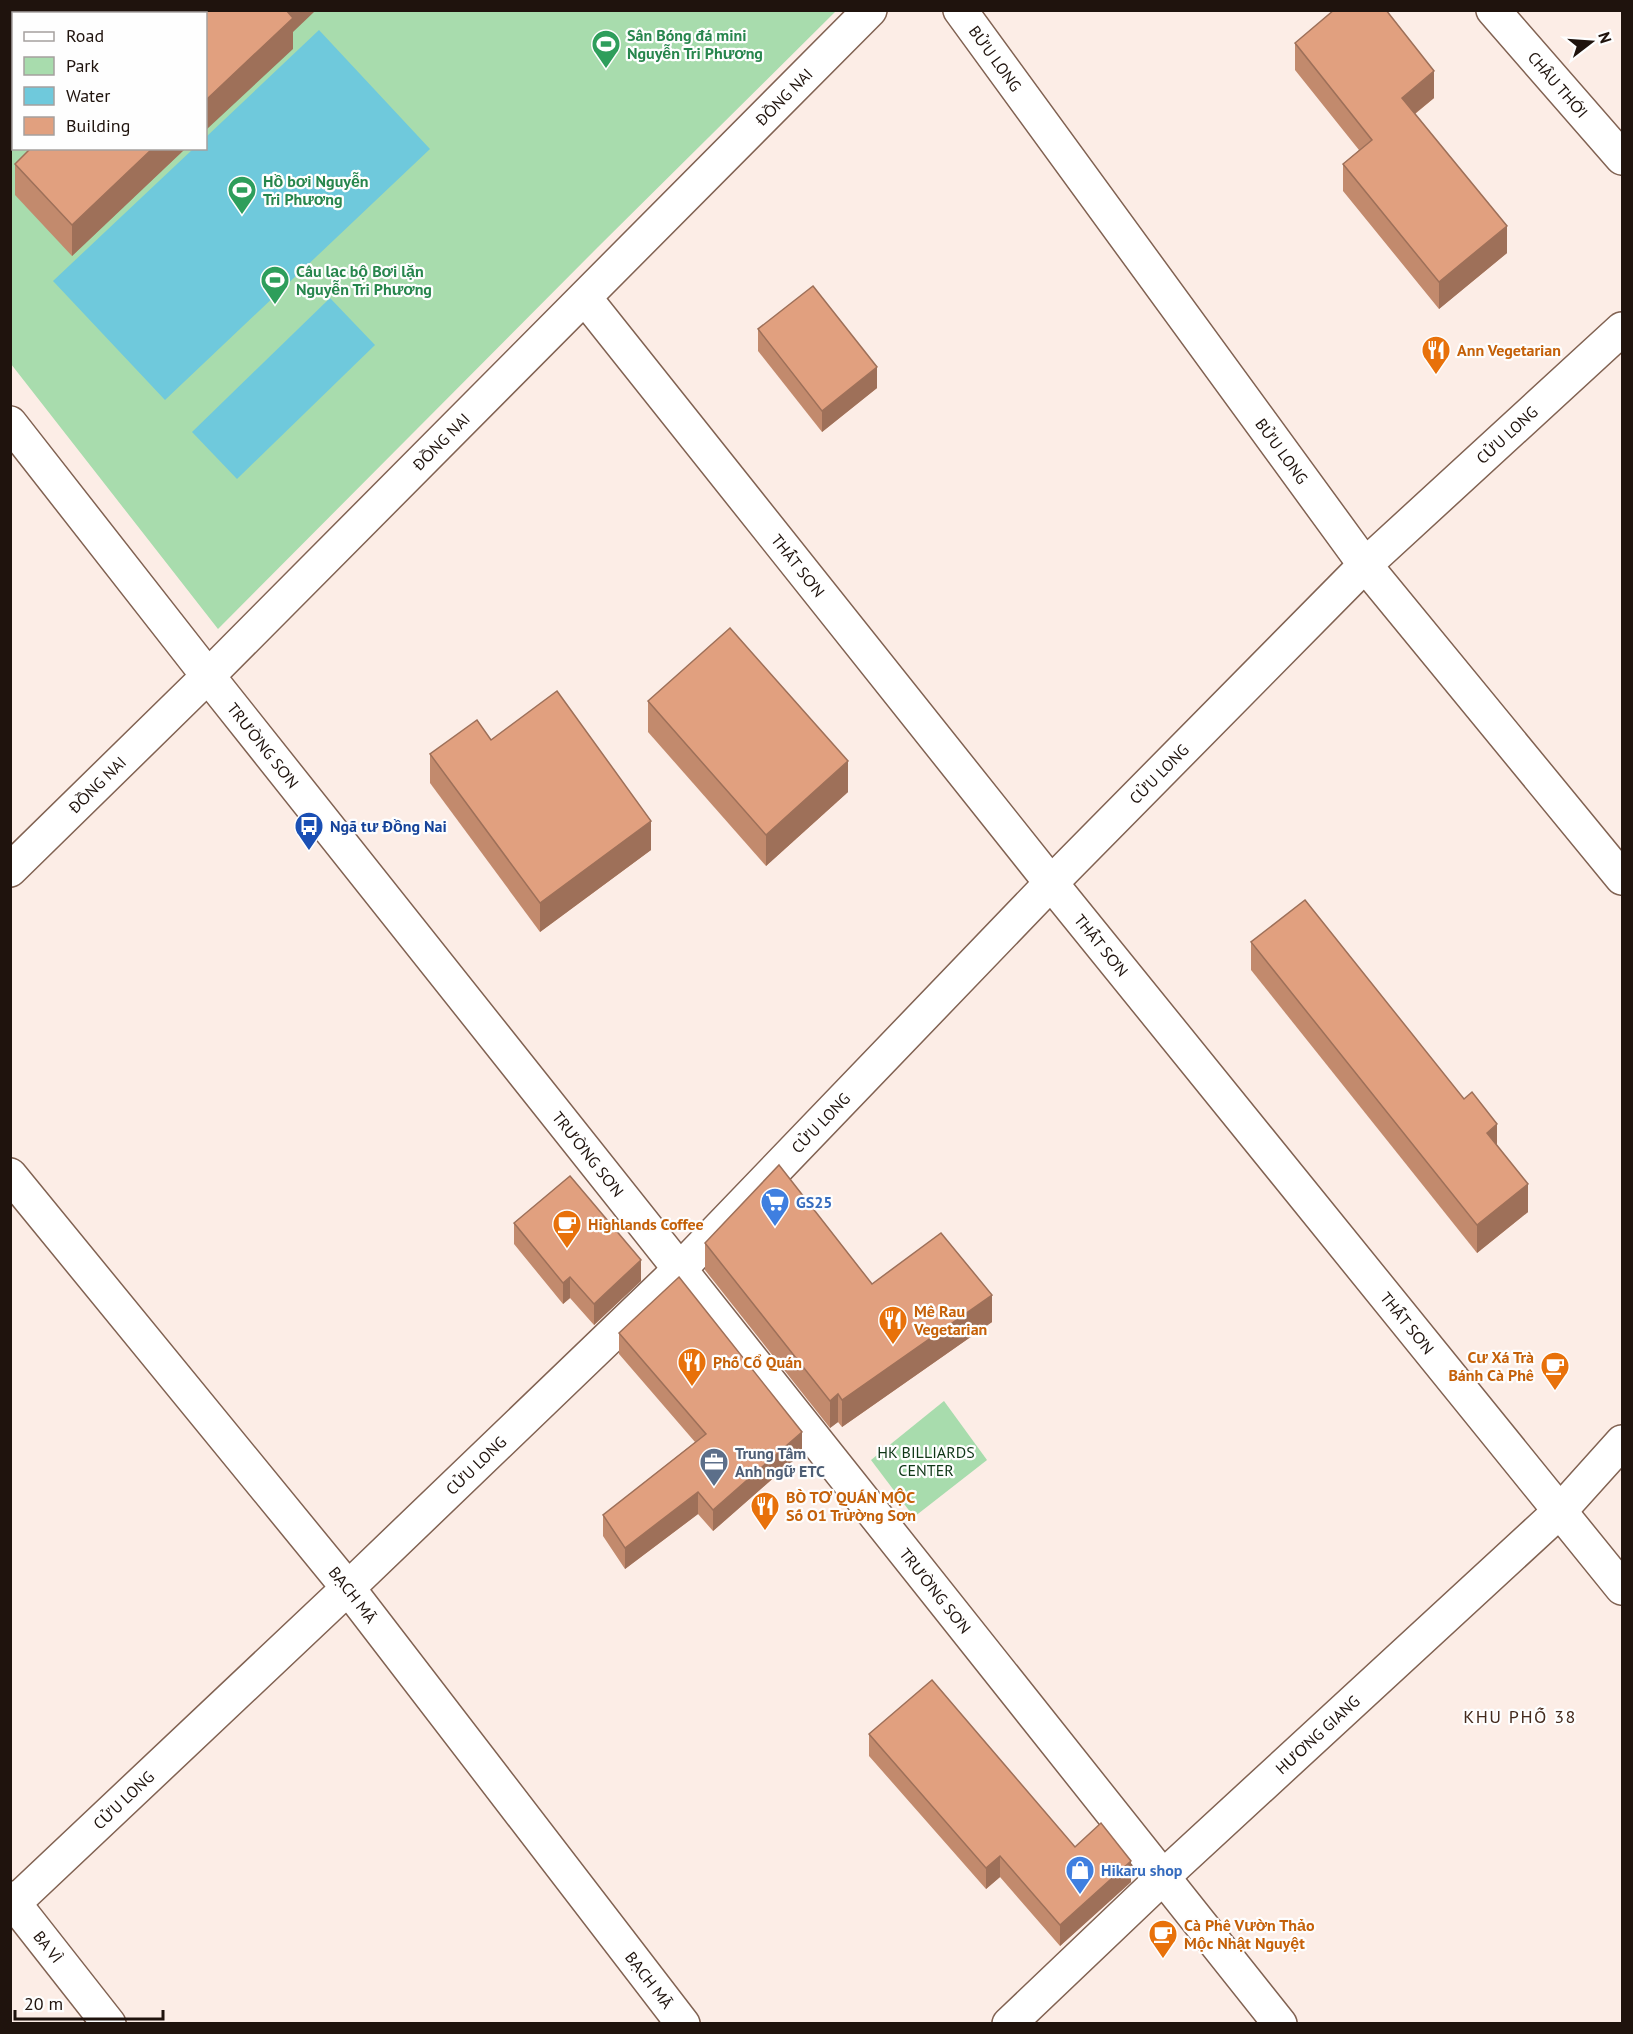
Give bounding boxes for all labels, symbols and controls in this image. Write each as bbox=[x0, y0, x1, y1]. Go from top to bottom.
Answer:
legend bbox=[12, 12, 207, 150]
north arrow bbox=[1561, 12, 1621, 72]
street label: BỬU LONG bbox=[965, 22, 1026, 95]
text: Road bbox=[66, 24, 104, 47]
place label: Sân Bóng đá mini Nguyễn Tri Phương bbox=[627, 25, 763, 63]
sports icon: Sân Bóng đá mini Nguyễn Tri Phương bbox=[590, 28, 622, 70]
text: N bbox=[1594, 30, 1616, 46]
street label: CHÂU THỚI bbox=[1524, 47, 1592, 122]
text: Park bbox=[66, 54, 99, 77]
street label: ĐỒNG NAI bbox=[750, 64, 817, 130]
text: Water bbox=[66, 84, 110, 107]
text: Building bbox=[66, 114, 130, 137]
place label: Hồ bơi Nguyễn Tri Phương bbox=[263, 171, 369, 209]
sports icon: Hồ bơi Nguyễn Tri Phương bbox=[226, 174, 258, 216]
place label: Câu lạc bộ Bơi lặn Nguyễn Tri Phương bbox=[296, 261, 432, 299]
sports icon: Câu lạc bộ Bơi lặn Nguyễn Tri Phương bbox=[259, 264, 291, 306]
restaurant icon: Ann Vegetarian bbox=[1420, 334, 1452, 376]
place label: Ann Vegetarian bbox=[1457, 340, 1561, 360]
street label: CỬU LONG bbox=[1472, 402, 1542, 468]
street label: ĐỒNG NAI bbox=[408, 409, 474, 475]
street label: BỬU LONG bbox=[1251, 414, 1312, 488]
street label: THẤT SƠN bbox=[767, 530, 829, 601]
street label: TRƯỜNG SƠN bbox=[223, 699, 303, 792]
street label: CỬU LONG bbox=[1125, 740, 1193, 808]
street label: ĐỒNG NAI bbox=[63, 752, 130, 818]
bus stop icon: Ngã tư Đồng Nai bbox=[293, 810, 325, 852]
place label: Ngã tư Đồng Nai bbox=[330, 816, 447, 836]
street label: THẤT SƠN bbox=[1070, 910, 1133, 980]
street label: CỬU LONG bbox=[787, 1088, 854, 1157]
street label: TRƯỜNG SƠN bbox=[548, 1107, 628, 1201]
supermarket icon: GS25 bbox=[759, 1186, 791, 1228]
place label: GS25 bbox=[796, 1192, 832, 1212]
cafe icon: Highlands Coffee bbox=[551, 1208, 583, 1250]
place label: Highlands Coffee bbox=[588, 1214, 704, 1234]
street label: THẤT SƠN bbox=[1376, 1288, 1439, 1358]
place label: Mê Rau Vegetarian bbox=[913, 1301, 987, 1339]
restaurant icon: Mê Rau Vegetarian bbox=[877, 1304, 909, 1346]
restaurant icon: Phố Cổ Quán bbox=[676, 1346, 708, 1388]
place label: Cư Xá Trà Bánh Cà Phê bbox=[1448, 1347, 1534, 1385]
cafe icon: Cư Xá Trà Bánh Cà Phê bbox=[1539, 1350, 1571, 1392]
place label: Phố Cổ Quán bbox=[713, 1352, 802, 1372]
street label: CỬU LONG bbox=[441, 1432, 510, 1499]
park label: HK BILLIARDS CENTER bbox=[877, 1442, 975, 1480]
place label: Trung Tâm Anh ngữ ETC bbox=[735, 1443, 825, 1481]
office icon: Trung Tâm Anh ngữ ETC bbox=[698, 1446, 730, 1488]
place label: BÒ TƠ QUÁN MỘC Số O1 Trường Sơn bbox=[786, 1487, 916, 1525]
restaurant icon: BÒ TƠ QUÁN MỘC Số O1 Trường Sơn bbox=[749, 1490, 781, 1532]
street label: TRƯỜNG SƠN bbox=[895, 1544, 976, 1638]
street label: BẠCH MÃ bbox=[325, 1562, 382, 1627]
street label: HƯƠNG GIANG bbox=[1271, 1691, 1364, 1778]
district label: KHU PHỐ 38 bbox=[1463, 1705, 1577, 1728]
street label: CỬU LONG bbox=[89, 1766, 158, 1833]
shop icon: Hikaru shop bbox=[1064, 1854, 1096, 1896]
place label: Hikaru shop bbox=[1101, 1860, 1183, 1880]
place label: Cà Phê Vườn Thảo Mộc Nhật Nguyệt bbox=[1184, 1915, 1315, 1953]
cafe icon: Cà Phê Vườn Thảo Mộc Nhật Nguyệt bbox=[1147, 1918, 1179, 1960]
street label: BA VÌ bbox=[29, 1927, 67, 1967]
street label: BẠCH MÃ bbox=[621, 1948, 678, 2013]
scale bar bbox=[15, 1983, 164, 2021]
text: 20 m bbox=[24, 1992, 63, 2015]

